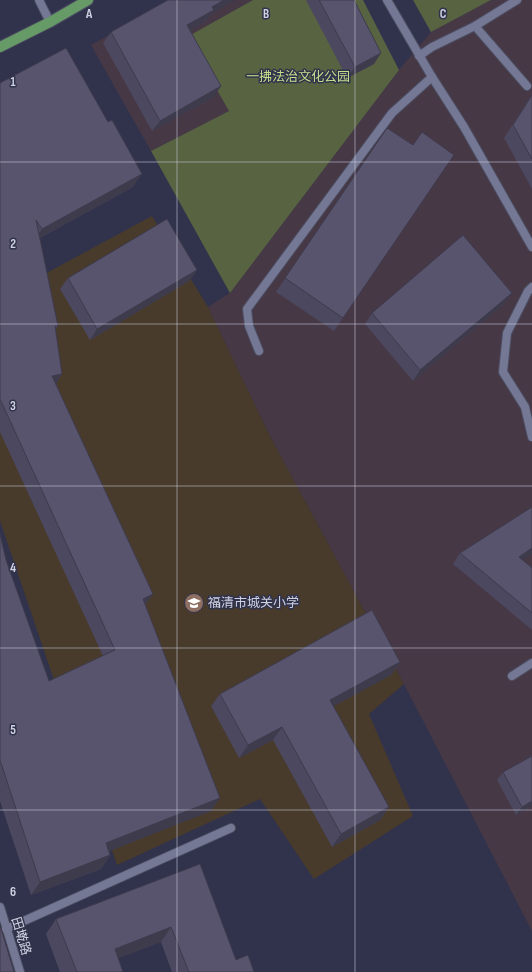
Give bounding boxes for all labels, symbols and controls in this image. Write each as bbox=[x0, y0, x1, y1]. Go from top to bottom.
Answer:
text: A bbox=[85, 6, 93, 22]
text: B bbox=[263, 6, 269, 22]
text: C bbox=[440, 6, 447, 22]
park label: 一拂法治文化公园 bbox=[246, 69, 350, 85]
text: 1 bbox=[10, 74, 16, 90]
text: 2 bbox=[10, 236, 16, 252]
text: 3 bbox=[10, 398, 16, 414]
text: 4 bbox=[10, 560, 16, 576]
school or university icon: 福清市城关小学 bbox=[183, 592, 205, 614]
place label: 福清市城关小学 bbox=[208, 595, 299, 611]
text: 5 bbox=[10, 722, 16, 738]
text: 6 bbox=[10, 884, 16, 900]
street label: 田墘路 bbox=[8, 915, 34, 957]

